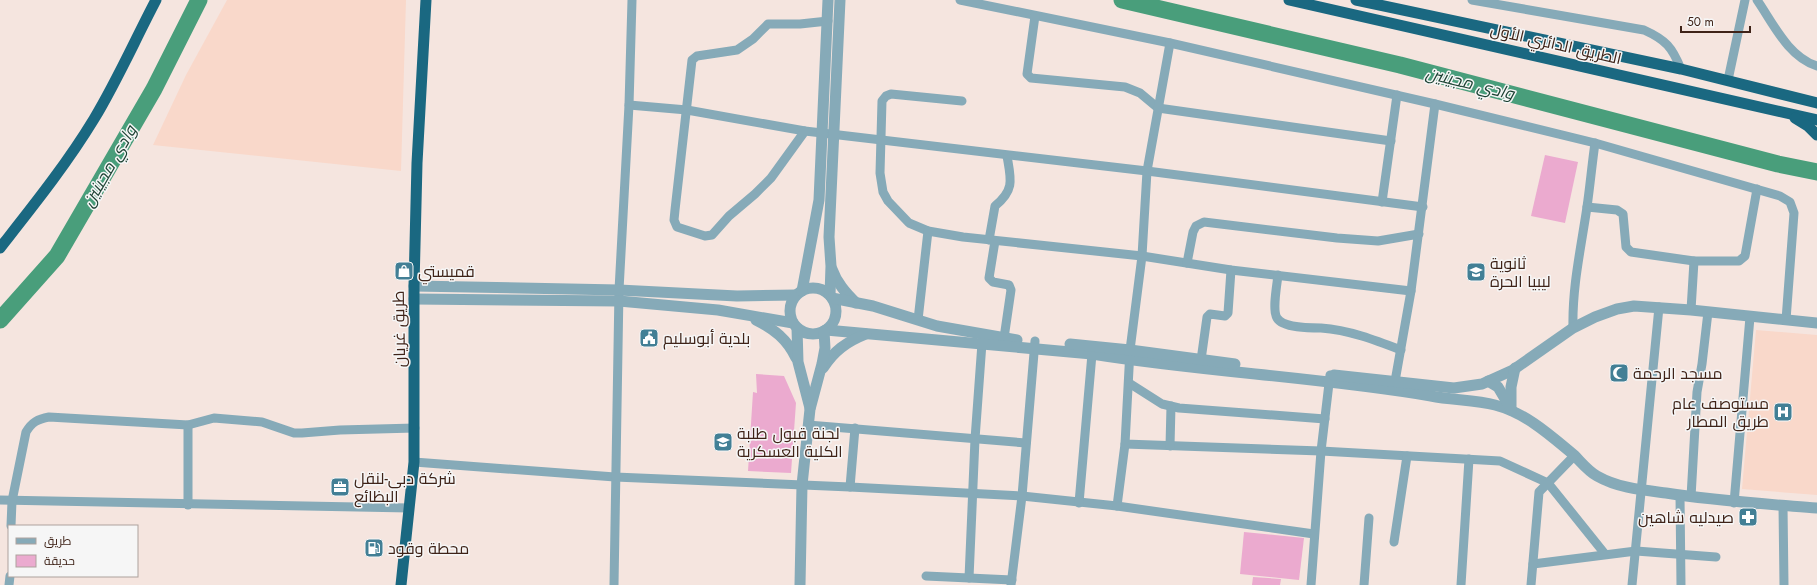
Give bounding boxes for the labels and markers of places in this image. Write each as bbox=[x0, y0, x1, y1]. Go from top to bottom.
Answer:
place label: ثانوية ليبيا الحرة bbox=[1490, 252, 1551, 293]
shop icon: قميستي bbox=[393, 260, 415, 282]
place label: قميستي bbox=[418, 260, 475, 285]
school or university icon: ثانوية ليبيا الحرة bbox=[1465, 261, 1487, 283]
public building icon: بلدية أبوسليم bbox=[638, 327, 660, 349]
place label: بلدية أبوسليم bbox=[663, 327, 750, 350]
mosque icon: مسجد الرحمة bbox=[1608, 362, 1630, 384]
place label: مسجد الرحمة bbox=[1633, 362, 1722, 385]
place label: مستوصف عام طريق المطار bbox=[1672, 392, 1769, 433]
hospital icon: مستوصف عام طريق المطار bbox=[1772, 401, 1794, 423]
place label: لجنة قبول طلبة الكلية العسكرية bbox=[737, 422, 843, 463]
school or university icon: لجنة قبول طلبة الكلية العسكرية bbox=[712, 431, 734, 453]
place label: شركة دبي-لنقل البظائع bbox=[354, 467, 456, 508]
office icon: شركة دبي-لنقل البظائع bbox=[329, 476, 351, 498]
place label: صيدليه شاهين bbox=[1638, 506, 1734, 529]
pharmacy icon: صيدليه شاهين bbox=[1737, 506, 1759, 528]
fuel station icon: محطة وقود bbox=[363, 537, 385, 559]
place label: محطة وقود bbox=[388, 537, 469, 560]

